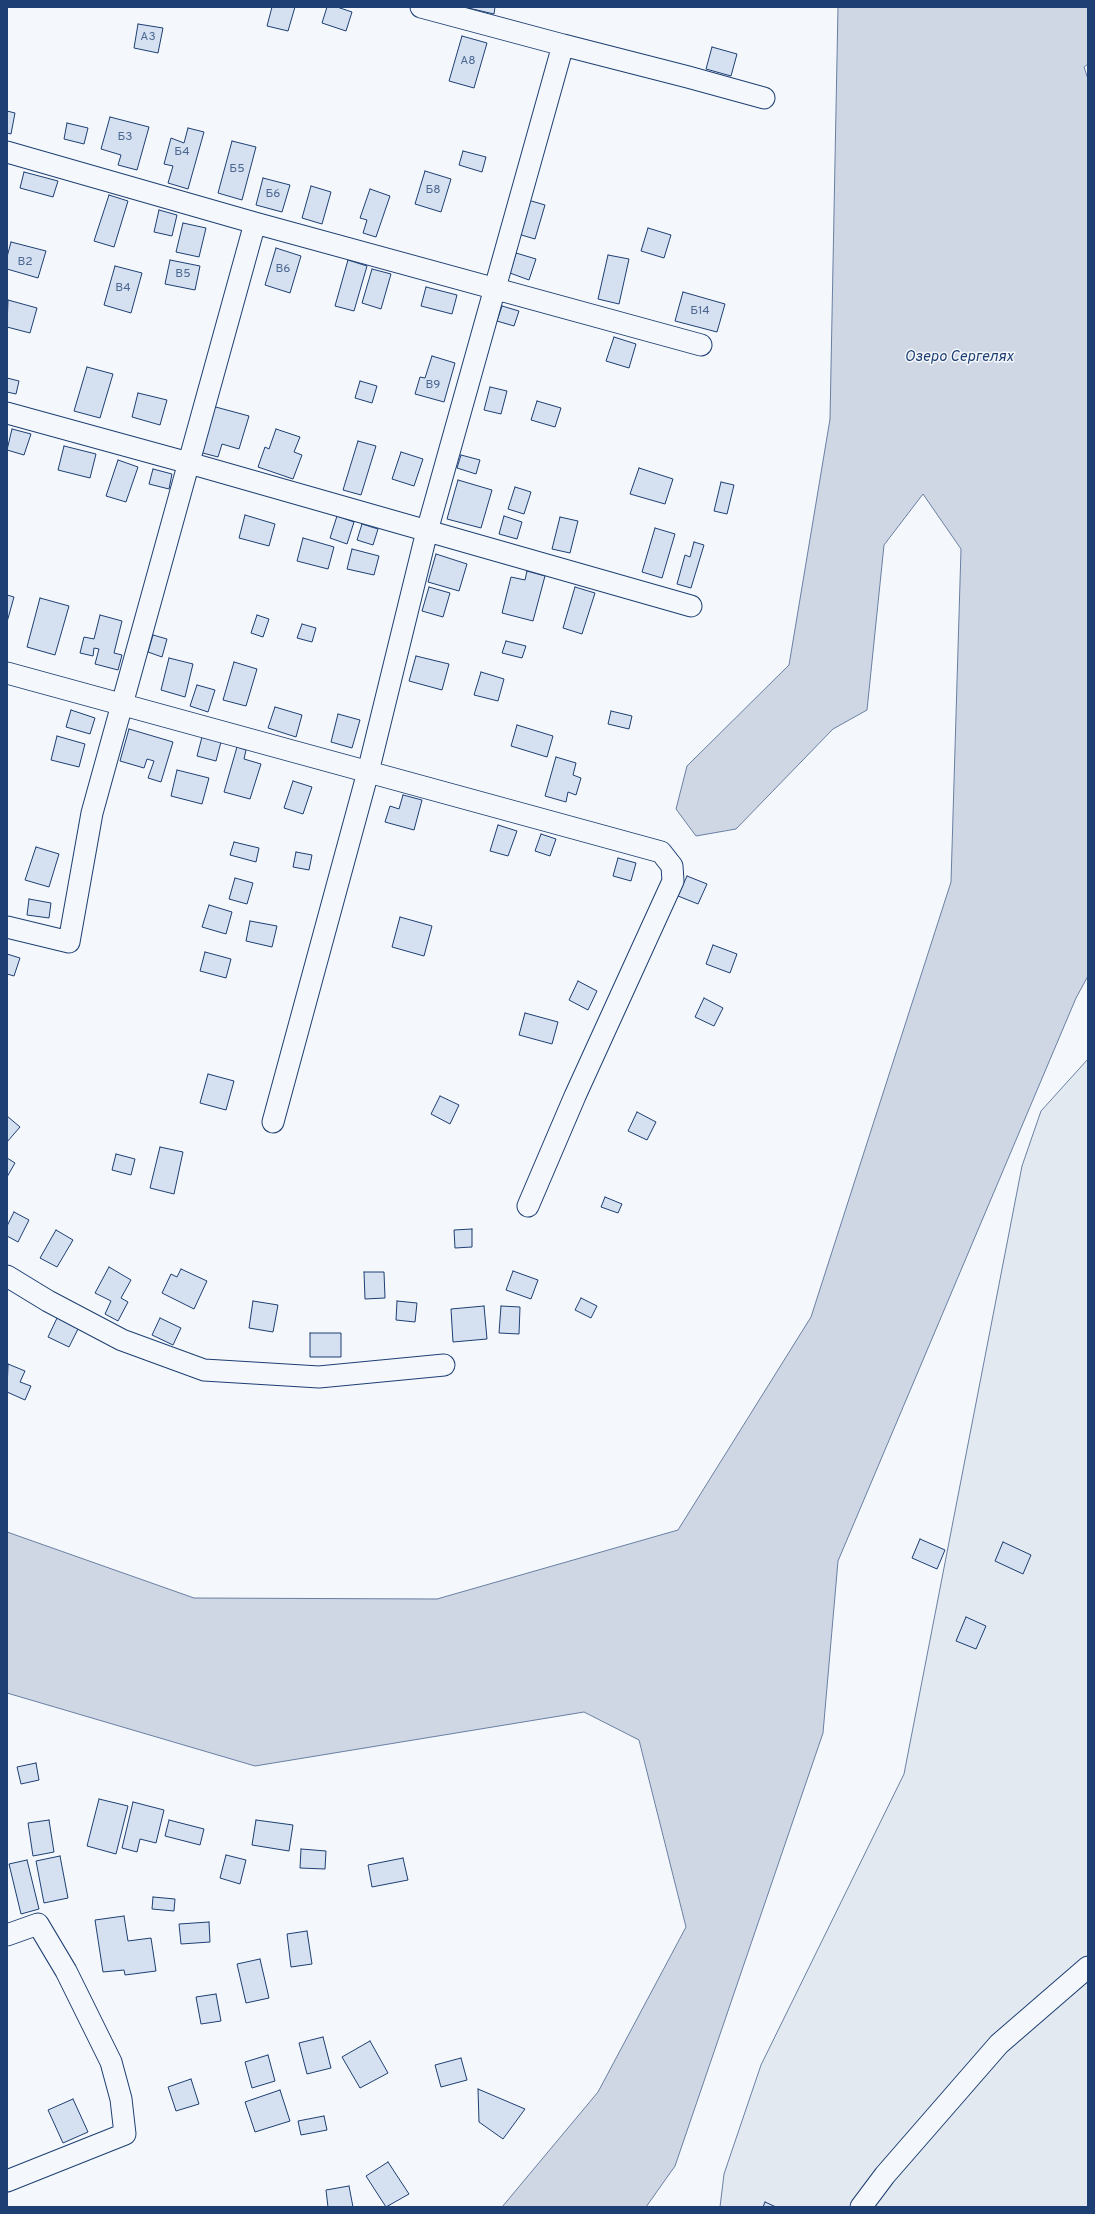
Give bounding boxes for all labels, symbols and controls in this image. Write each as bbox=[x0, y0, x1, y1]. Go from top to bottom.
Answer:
house number: А3 bbox=[140, 31, 156, 45]
house number: А8 bbox=[460, 55, 476, 69]
house number: Б3 bbox=[117, 131, 133, 145]
house number: Б4 bbox=[174, 146, 190, 160]
house number: Б5 bbox=[229, 163, 245, 177]
house number: Б8 bbox=[425, 184, 441, 198]
house number: Б6 bbox=[265, 188, 281, 202]
house number: В2 bbox=[18, 256, 32, 270]
house number: В6 bbox=[275, 263, 291, 277]
house number: В5 bbox=[175, 268, 191, 282]
house number: В4 bbox=[115, 282, 131, 296]
house number: Б14 bbox=[690, 305, 710, 319]
water label: Озеро Сергелях bbox=[905, 349, 1013, 367]
house number: В9 bbox=[426, 379, 440, 393]

